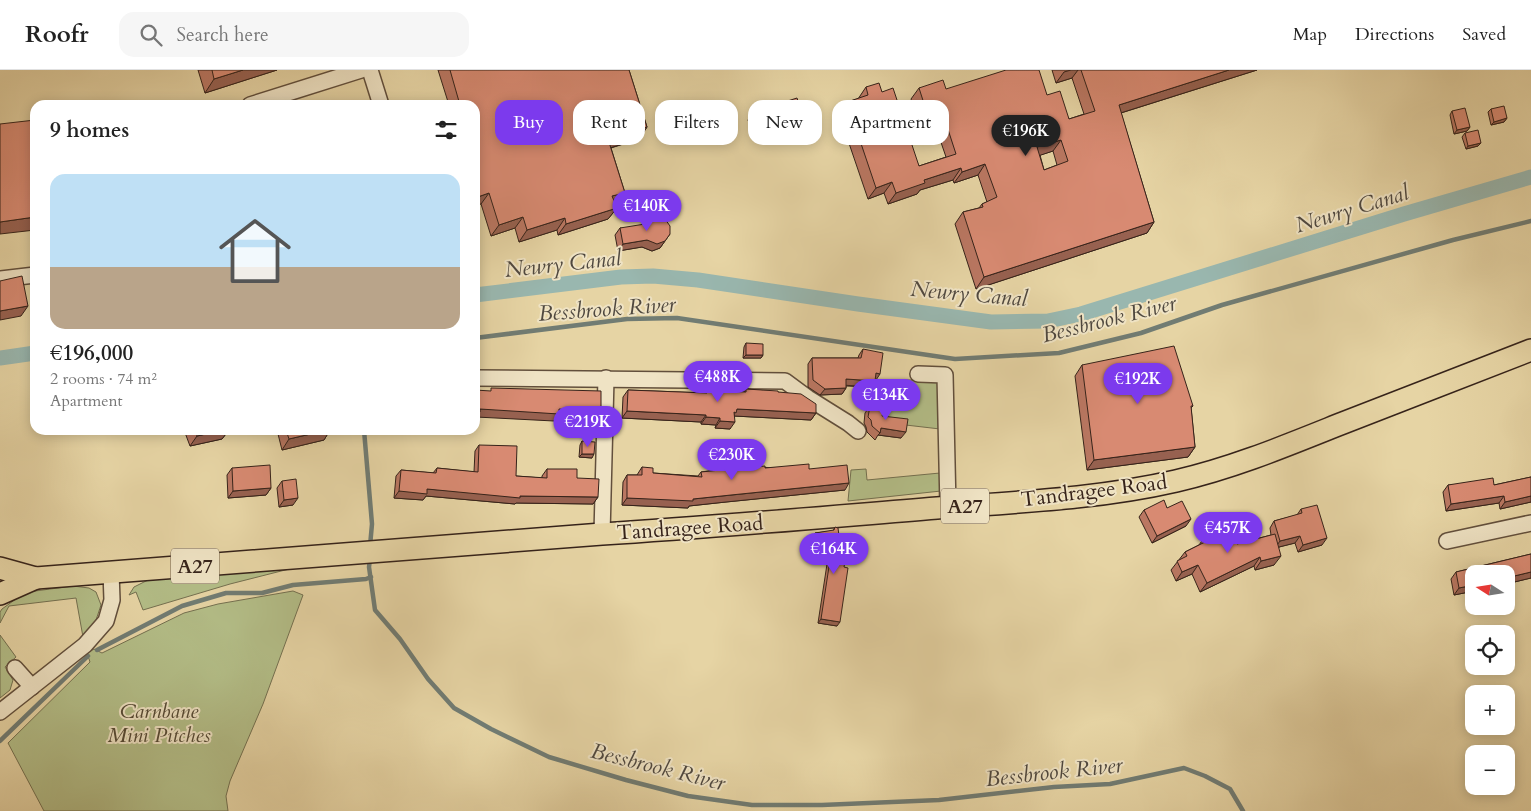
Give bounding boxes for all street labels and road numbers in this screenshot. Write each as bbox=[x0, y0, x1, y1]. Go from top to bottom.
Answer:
street label: Tandragee Road bbox=[1019, 468, 1169, 514]
road number: A27 bbox=[941, 488, 989, 524]
street label: Tandragee Road bbox=[616, 508, 764, 548]
road number: A27 bbox=[171, 548, 219, 584]

